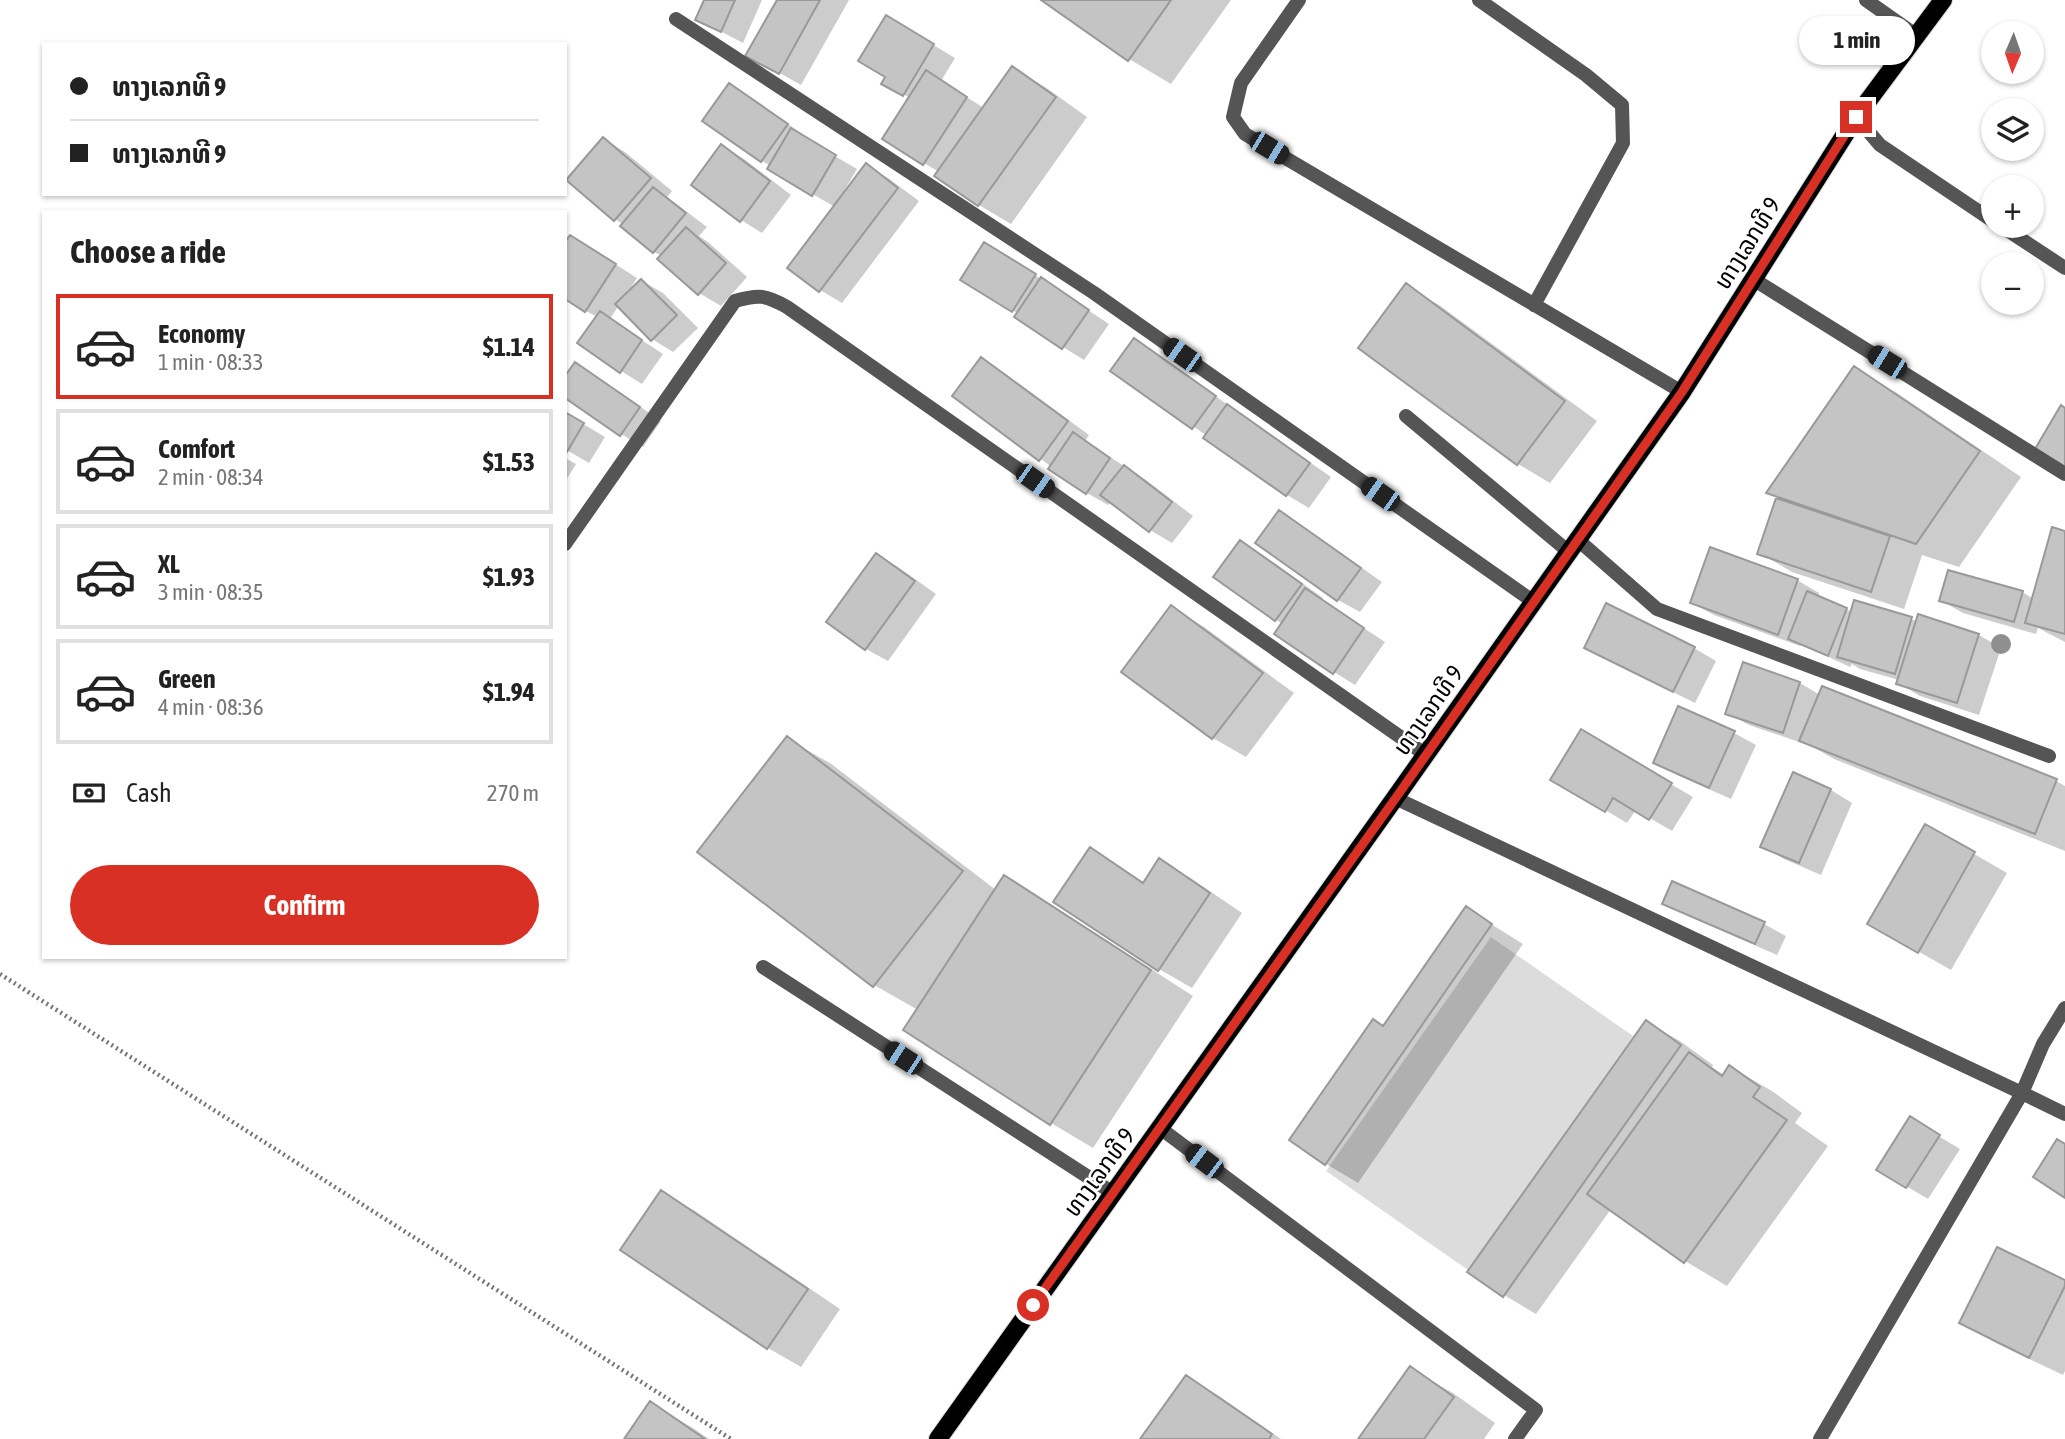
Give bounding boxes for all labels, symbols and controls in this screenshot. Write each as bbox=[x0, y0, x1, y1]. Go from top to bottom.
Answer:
callout: 1 min bbox=[1798, 16, 1914, 64]
north arrow bbox=[1981, 21, 2044, 84]
map controls bbox=[1981, 21, 2044, 315]
text: 1 min bbox=[1834, 27, 1880, 53]
text: ທາງເລກທີ 9 bbox=[112, 72, 226, 102]
button: layers bbox=[1981, 98, 2044, 161]
route end bbox=[1840, 101, 1872, 133]
car bbox=[1246, 128, 1293, 168]
text: ທາງເລກທີ 9 bbox=[112, 139, 226, 169]
button: + bbox=[1981, 175, 2044, 238]
street label: ທາງເລກທີ 9 bbox=[1708, 192, 1786, 294]
text: Choose a ride bbox=[70, 233, 226, 270]
button: − bbox=[1981, 252, 2044, 315]
icon: car bbox=[74, 315, 137, 378]
text: Economy bbox=[158, 319, 245, 349]
text: $1.14 bbox=[483, 332, 535, 362]
car bbox=[1159, 334, 1206, 376]
car bbox=[1864, 342, 1911, 382]
text: 1 min · 08:33 bbox=[158, 349, 264, 375]
icon: car bbox=[74, 430, 137, 493]
text: Comfort bbox=[158, 434, 235, 464]
text: $1.53 bbox=[483, 447, 535, 477]
car bbox=[1012, 460, 1059, 502]
text: 2 min · 08:34 bbox=[158, 464, 264, 490]
car bbox=[1357, 473, 1404, 515]
icon: car bbox=[74, 545, 137, 608]
text: XL bbox=[158, 549, 180, 579]
text: $1.93 bbox=[483, 562, 535, 592]
text: 3 min · 08:35 bbox=[158, 579, 264, 605]
icon: car bbox=[74, 660, 137, 723]
street label: ທາງເລກທີ 9 bbox=[1388, 660, 1468, 760]
text: Green bbox=[158, 664, 216, 694]
text: $1.94 bbox=[483, 677, 535, 707]
text: 4 min · 08:36 bbox=[158, 694, 264, 720]
icon: cash bbox=[70, 774, 108, 812]
text: Cash bbox=[126, 778, 172, 808]
text: 270 m bbox=[487, 780, 539, 806]
button: Confirm bbox=[70, 865, 539, 945]
car bbox=[880, 1038, 927, 1078]
street label: ທາງເລກທີ 9 bbox=[1058, 1123, 1140, 1221]
car bbox=[1181, 1140, 1228, 1182]
route start bbox=[1017, 1289, 1049, 1321]

